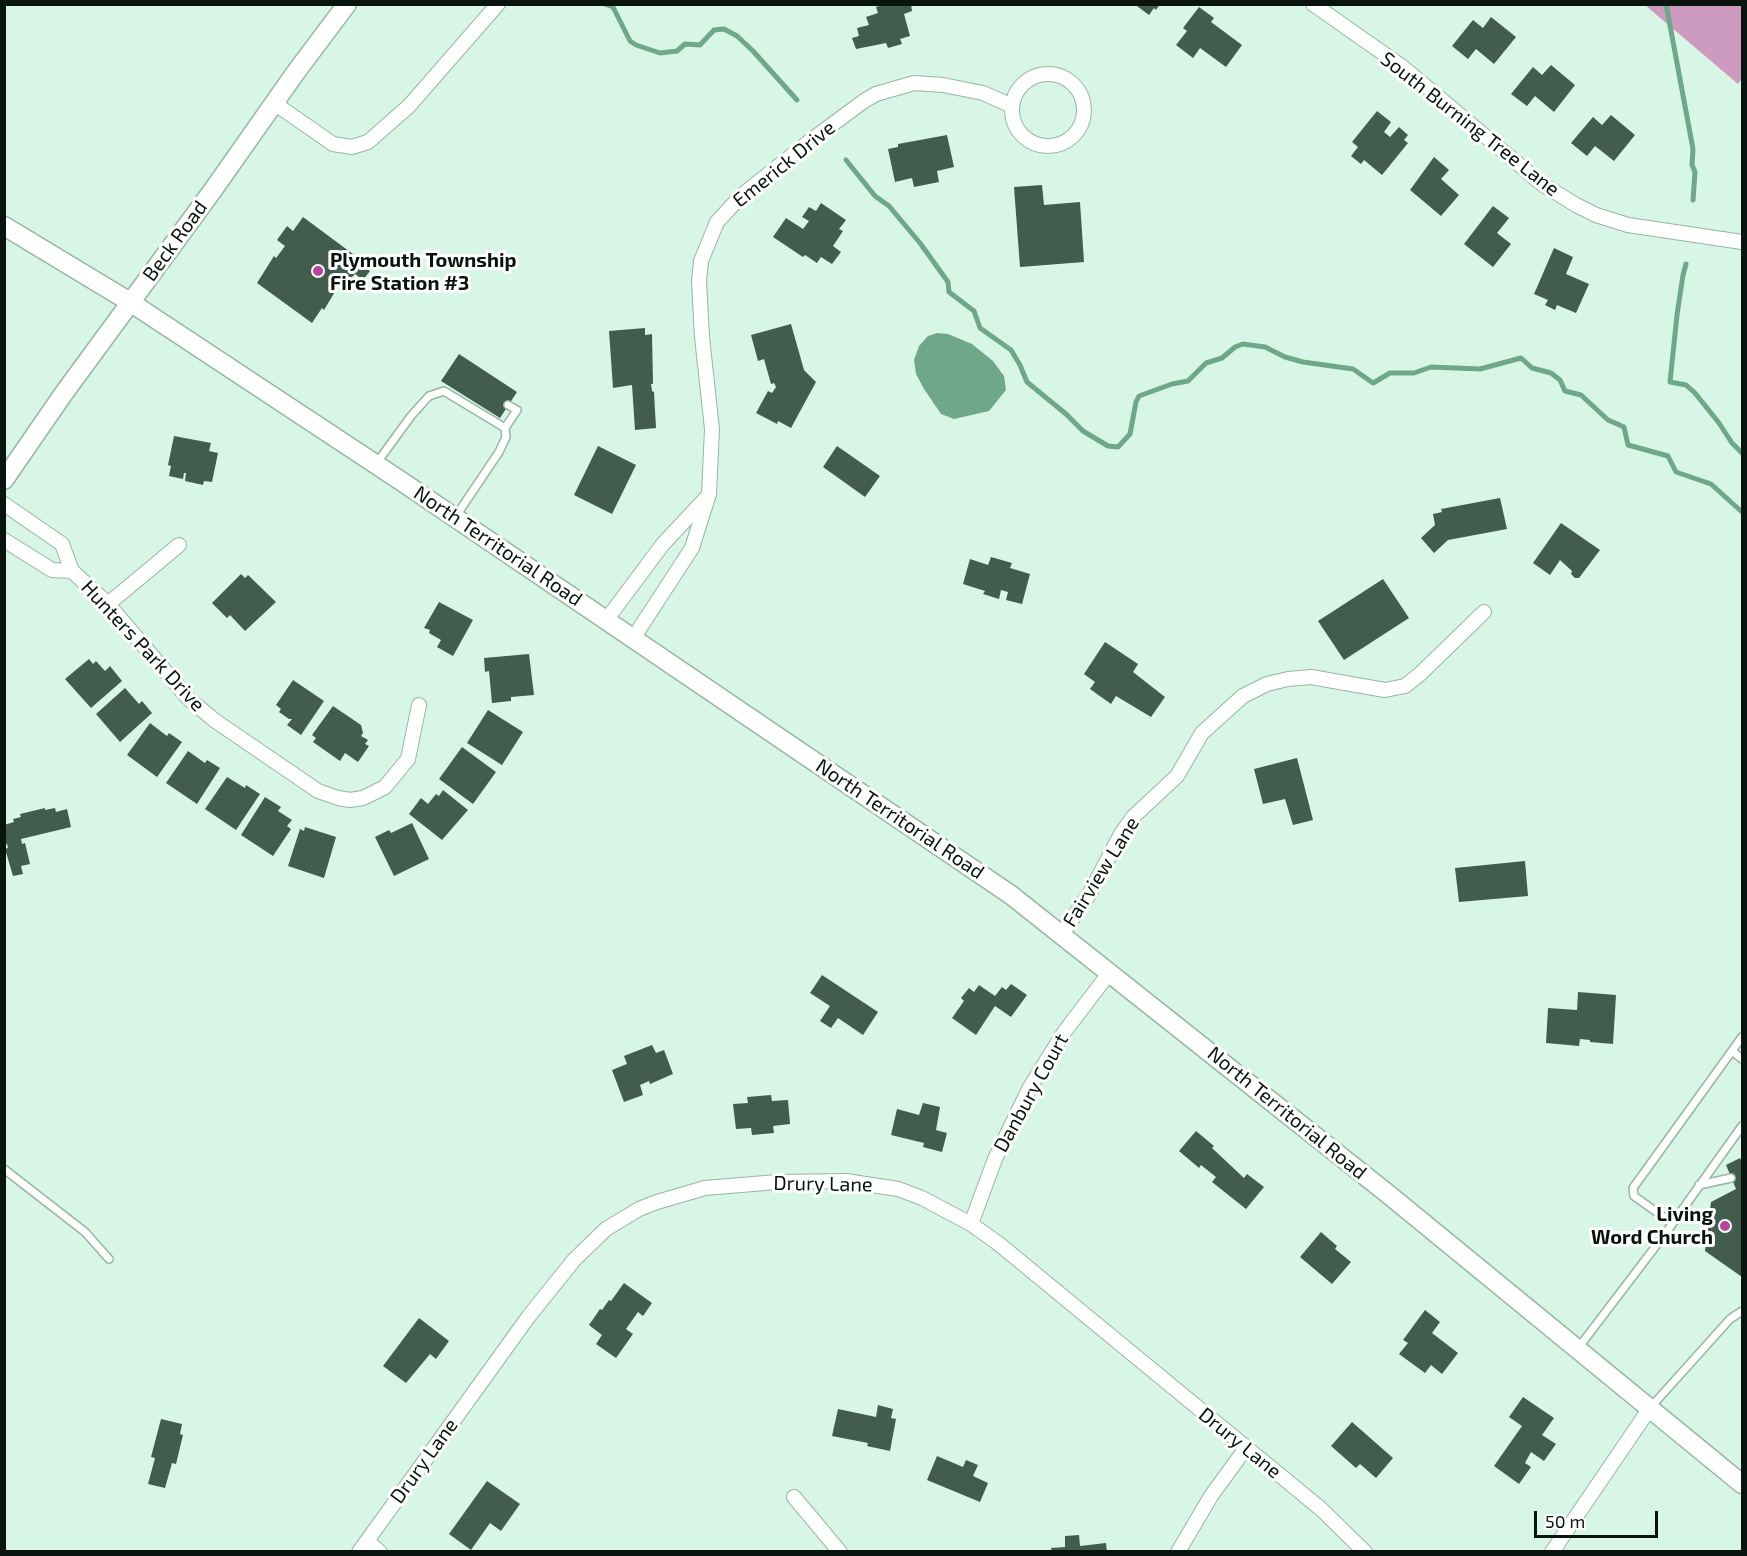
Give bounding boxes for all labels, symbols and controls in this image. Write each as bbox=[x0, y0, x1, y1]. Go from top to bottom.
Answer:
street label: South Burning Tree Lane bbox=[1376, 47, 1564, 201]
street label: Emerick Drive bbox=[728, 116, 840, 212]
street label: Beck Road bbox=[138, 196, 212, 286]
place label: Plymouth Township Fire Station #3 bbox=[330, 248, 516, 295]
marker: Plymouth Township Fire Station #3 bbox=[311, 264, 325, 278]
street label: North Territorial Road bbox=[409, 481, 587, 611]
street label: Hunters Park Drive bbox=[76, 576, 210, 716]
street label: North Territorial Road bbox=[811, 754, 989, 884]
street label: Fairview Lane bbox=[1058, 813, 1144, 931]
street label: Danbury Court bbox=[989, 1030, 1073, 1156]
street label: North Territorial Road bbox=[1203, 1041, 1371, 1185]
street label: Drury Lane bbox=[773, 1171, 873, 1197]
place label: Living Word Church bbox=[1591, 1202, 1713, 1249]
marker: Living Word Church bbox=[1718, 1219, 1732, 1233]
street label: Drury Lane bbox=[1194, 1402, 1286, 1484]
street label: Drury Lane bbox=[385, 1414, 463, 1508]
scale bar bbox=[1537, 1499, 1662, 1537]
text: 50 m bbox=[1545, 1510, 1585, 1532]

